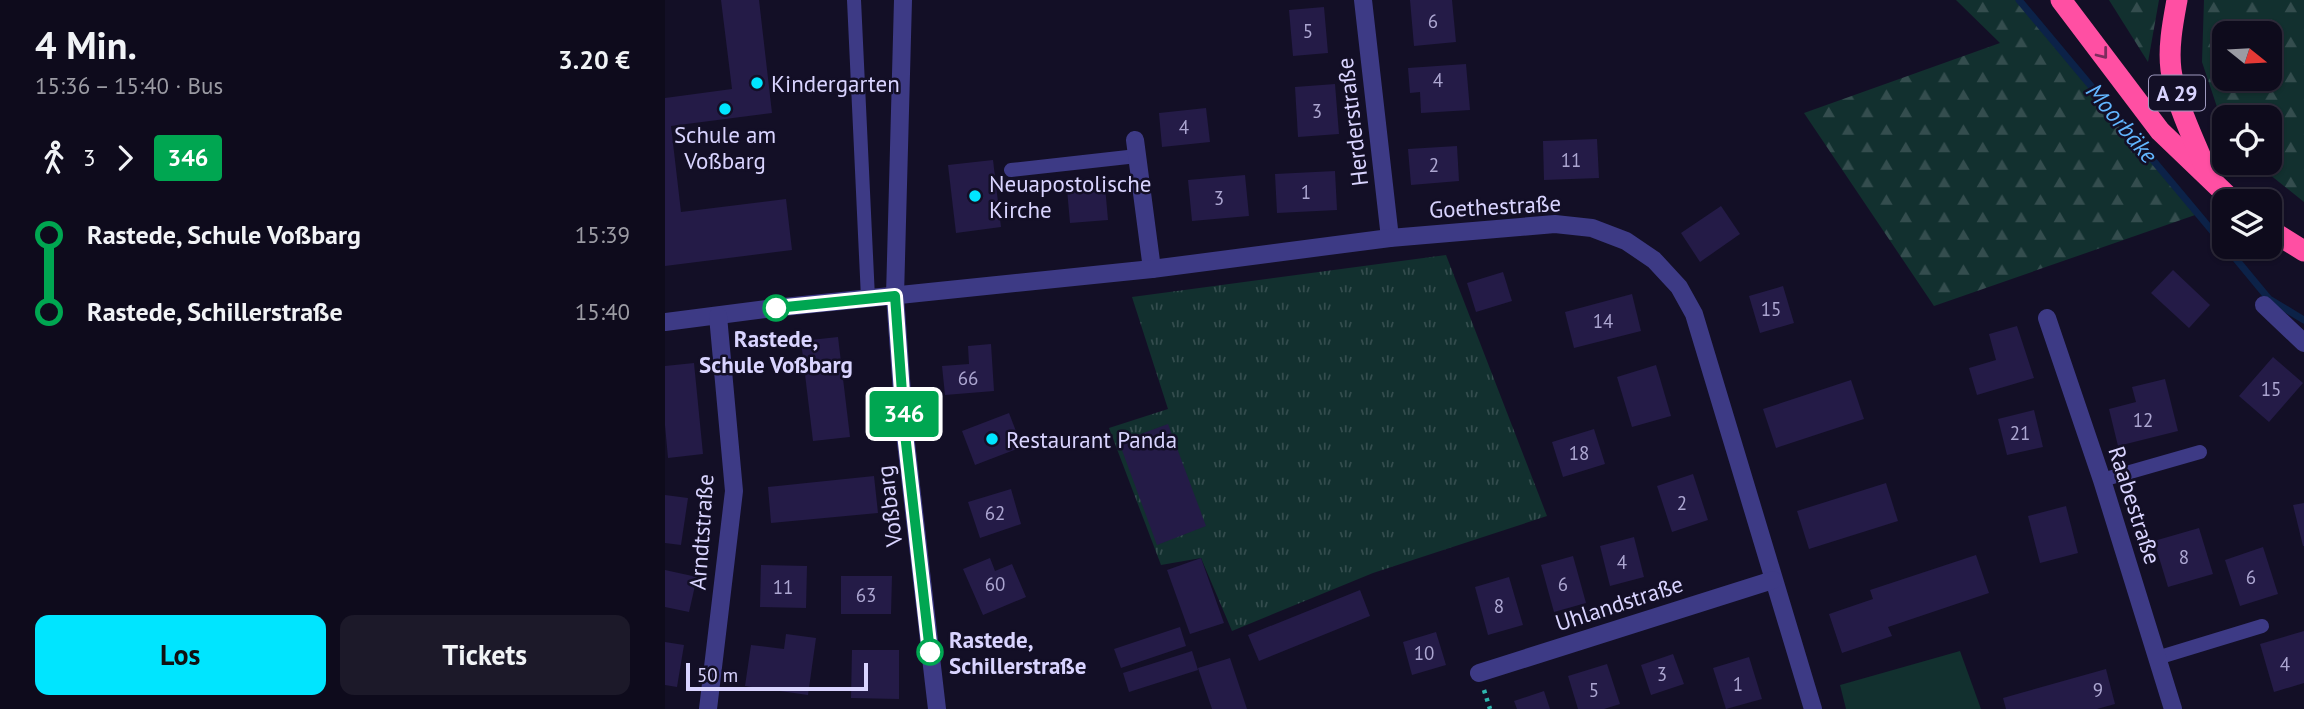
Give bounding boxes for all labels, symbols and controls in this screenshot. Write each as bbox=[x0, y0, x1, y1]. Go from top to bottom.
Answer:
house number: 6 bbox=[1428, 9, 1438, 33]
house number: 5 bbox=[1303, 19, 1313, 43]
text: 4 Min. bbox=[35, 20, 137, 69]
north arrow bbox=[2212, 21, 2282, 91]
map controls bbox=[2212, 21, 2282, 259]
text: 3.20 € bbox=[558, 43, 630, 76]
one-way arrow bbox=[2094, 46, 2107, 59]
street label: Herderstraße bbox=[1330, 56, 1374, 188]
house number: 4 bbox=[1433, 68, 1443, 92]
place label: Kindergarten bbox=[771, 69, 900, 98]
text: 15:36 – 15:40 · Bus bbox=[35, 71, 223, 100]
marker: Kindergarten bbox=[749, 75, 765, 91]
road number: A 29 bbox=[2149, 76, 2205, 110]
water label: Moorbäke bbox=[2079, 77, 2165, 169]
house number: 3 bbox=[1312, 99, 1322, 123]
marker: Schule am Voßbarg bbox=[717, 101, 733, 117]
button: locate bbox=[2212, 105, 2282, 175]
house number: 4 bbox=[1179, 115, 1189, 139]
place label: Schule am Voßbarg bbox=[674, 120, 776, 175]
icon: walk bbox=[35, 139, 73, 177]
icon: forward bbox=[106, 139, 144, 177]
text: 346 bbox=[168, 142, 208, 173]
text: 3 bbox=[83, 143, 96, 172]
house number: 11 bbox=[1561, 148, 1581, 172]
house number: 2 bbox=[1429, 153, 1439, 177]
place label: Neuapostolische Kirche bbox=[989, 169, 1152, 224]
house number: 1 bbox=[1301, 180, 1311, 204]
house number: 3 bbox=[1214, 186, 1224, 210]
marker: Neuapostolische Kirche bbox=[967, 188, 983, 204]
street label: Goethestraße bbox=[1428, 188, 1562, 224]
button: layers bbox=[2212, 189, 2282, 259]
text: Rastede, Schule Voßbarg bbox=[87, 218, 361, 251]
text: 15:39 bbox=[575, 220, 630, 249]
text: Rastede, Schillerstraße bbox=[87, 295, 343, 328]
marker: Rastede, Schule Voßbarg bbox=[763, 295, 789, 321]
text: 15:40 bbox=[575, 297, 630, 326]
house number: 15 bbox=[1761, 297, 1781, 321]
house number: 14 bbox=[1593, 309, 1613, 333]
place label: Rastede, Schule Voßbarg bbox=[699, 324, 853, 379]
house number: 66 bbox=[958, 366, 978, 390]
house number: 15 bbox=[2261, 377, 2281, 401]
line badge: 346 bbox=[864, 391, 944, 437]
text: 346 bbox=[884, 398, 924, 429]
house number: 12 bbox=[2133, 408, 2153, 432]
house number: 21 bbox=[2010, 421, 2030, 445]
place label: Restaurant Panda bbox=[1006, 425, 1177, 454]
marker: Restaurant Panda bbox=[984, 431, 1000, 447]
house number: 18 bbox=[1569, 441, 1589, 465]
street label: Raabestraße bbox=[2102, 442, 2168, 568]
street label: Voßbarg bbox=[870, 464, 908, 549]
street label: Arndtstraße bbox=[682, 473, 720, 591]
house number: 2 bbox=[1677, 491, 1687, 515]
house number: 62 bbox=[985, 501, 1005, 525]
house number: 8 bbox=[2179, 545, 2189, 569]
house number: 4 bbox=[1617, 550, 1627, 574]
house number: 6 bbox=[2246, 565, 2256, 589]
street label: Uhlandstraße bbox=[1551, 569, 1687, 637]
house number: 60 bbox=[985, 572, 1005, 596]
house number: 6 bbox=[1558, 572, 1568, 596]
house number: 11 bbox=[773, 575, 793, 599]
house number: 63 bbox=[856, 583, 876, 607]
house number: 8 bbox=[1494, 594, 1504, 618]
button: Los bbox=[35, 615, 326, 695]
button: Tickets bbox=[340, 615, 630, 695]
place label: Rastede, Schillerstraße bbox=[949, 625, 1087, 680]
marker: Rastede, Schillerstraße bbox=[917, 639, 943, 665]
house number: 10 bbox=[1414, 641, 1434, 665]
house number: 4 bbox=[2280, 652, 2290, 676]
scale bar bbox=[686, 660, 868, 692]
house number: 3 bbox=[1657, 662, 1667, 686]
text: 50 m bbox=[697, 663, 738, 687]
house number: 1 bbox=[1733, 672, 1743, 696]
house number: 5 bbox=[1589, 678, 1599, 702]
house number: 9 bbox=[2093, 678, 2103, 702]

